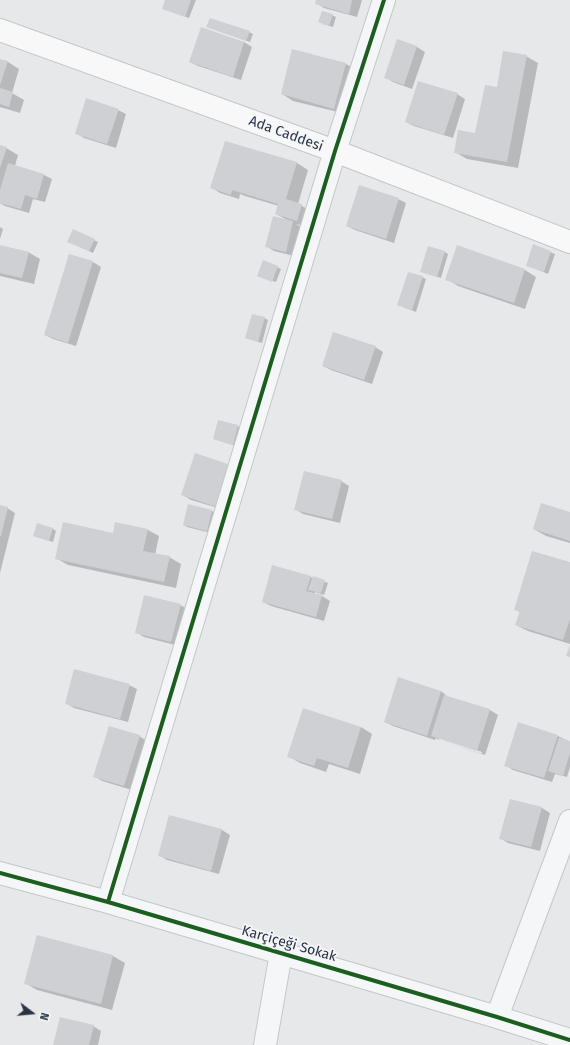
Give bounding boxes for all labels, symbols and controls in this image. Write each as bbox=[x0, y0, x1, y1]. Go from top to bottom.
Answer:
street label: Ada Caddesi bbox=[247, 113, 325, 155]
street label: Karçiçeği Sokak bbox=[240, 922, 338, 966]
north arrow bbox=[12, 993, 52, 1033]
text: N bbox=[37, 1011, 51, 1022]

